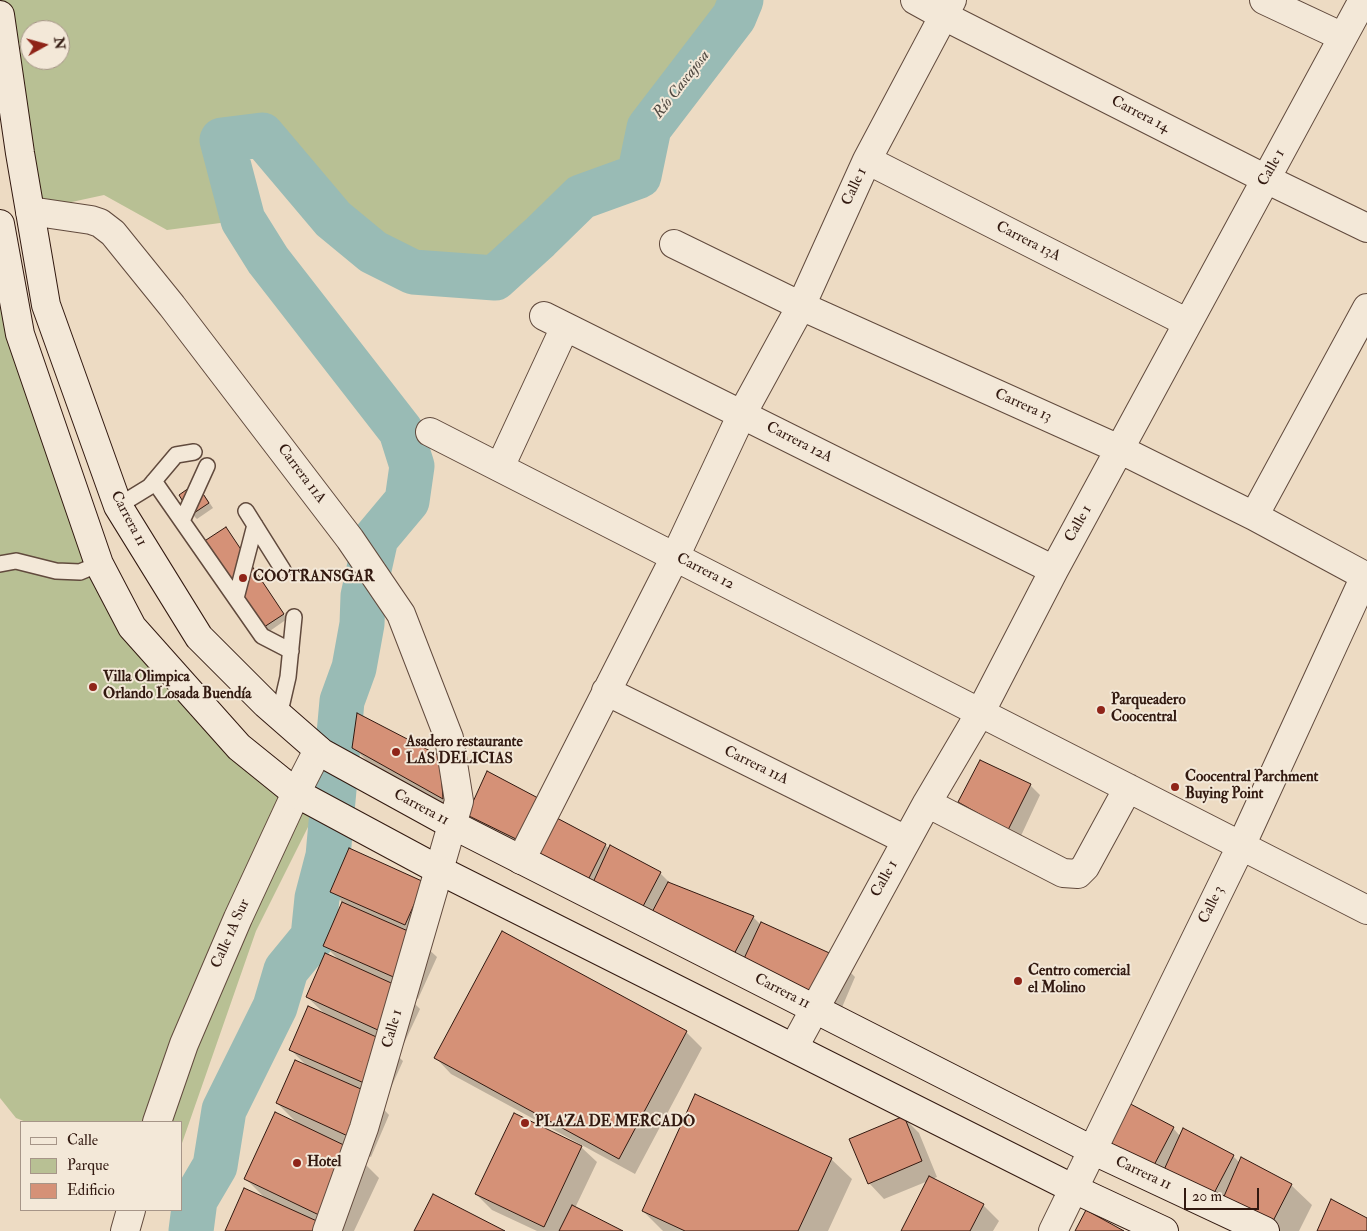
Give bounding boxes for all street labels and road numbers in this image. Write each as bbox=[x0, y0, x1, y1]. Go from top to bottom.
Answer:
street label: Carrera 14 bbox=[1108, 93, 1172, 137]
street label: Calle 1 bbox=[1255, 146, 1289, 190]
street label: Calle 1 bbox=[838, 165, 872, 209]
street label: Carrera 13A bbox=[993, 218, 1063, 266]
street label: Carrera 13 bbox=[992, 385, 1054, 427]
street label: Carrera 12A bbox=[763, 419, 835, 467]
street label: Carrera 11A bbox=[273, 441, 329, 507]
street label: Carrera 11 bbox=[106, 488, 150, 550]
street label: Calle 1 bbox=[1062, 502, 1096, 546]
street label: Carrera 12 bbox=[673, 550, 737, 594]
street label: Carrera 11A bbox=[721, 743, 791, 789]
street label: Carrera 11 bbox=[390, 786, 452, 830]
street label: Calle 1 bbox=[868, 857, 902, 901]
street label: Calle 3 bbox=[1195, 883, 1229, 927]
street label: Calle 1A Sur bbox=[208, 897, 254, 971]
street label: Carrera 11 bbox=[751, 970, 813, 1014]
street label: Calle 1 bbox=[379, 1008, 407, 1050]
street label: Carrera 11 bbox=[1112, 1153, 1174, 1195]

